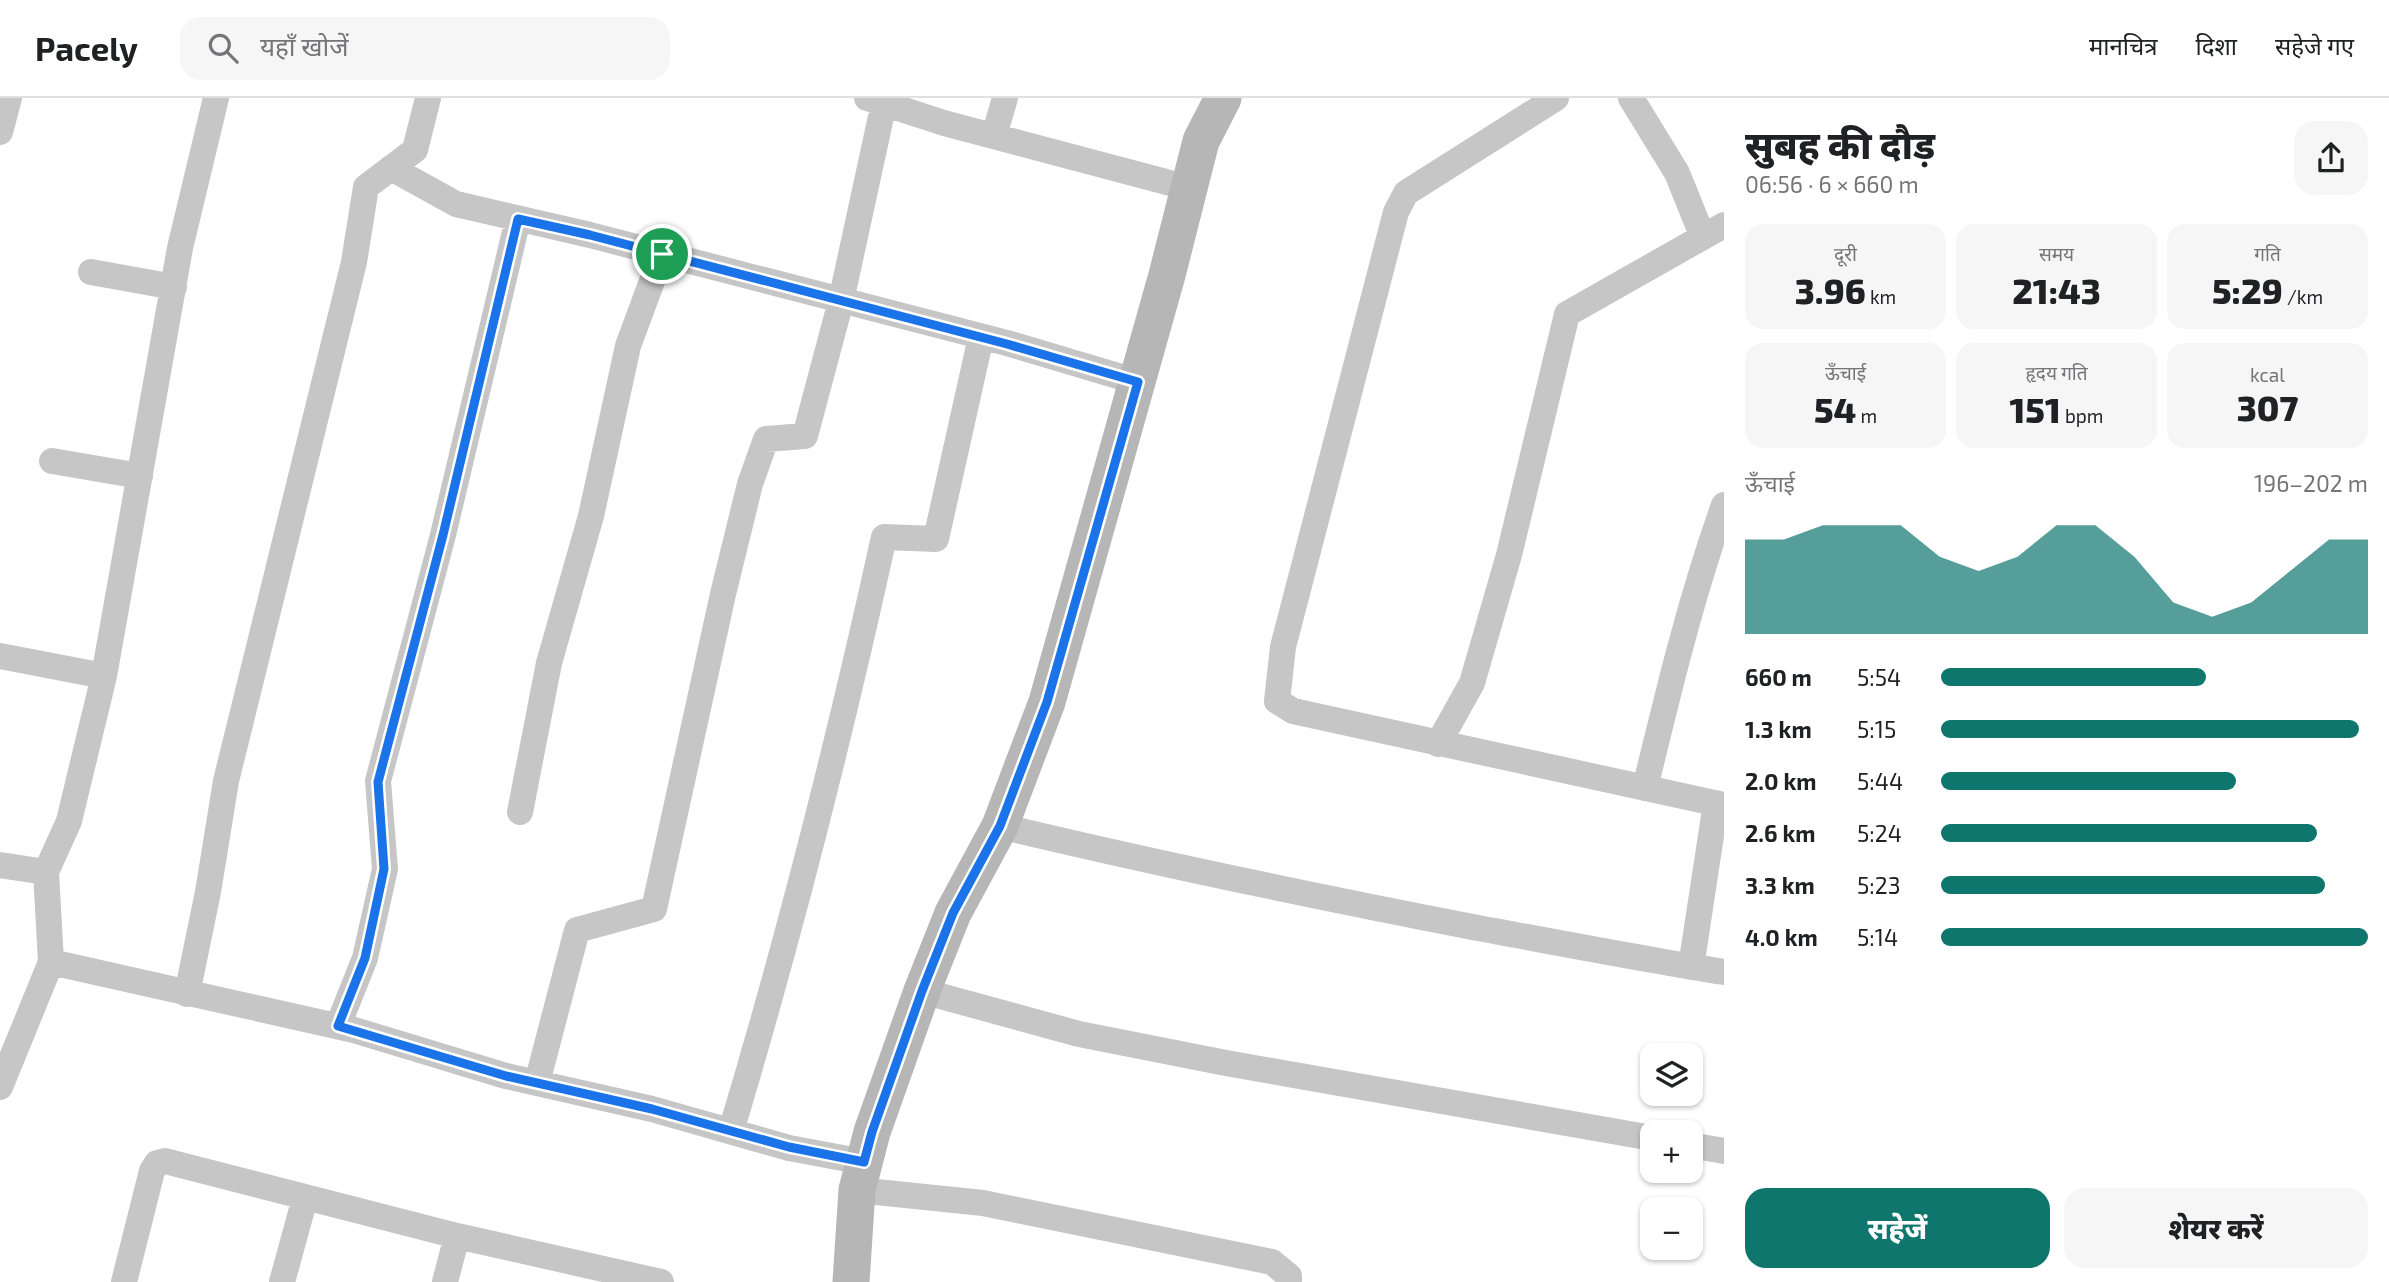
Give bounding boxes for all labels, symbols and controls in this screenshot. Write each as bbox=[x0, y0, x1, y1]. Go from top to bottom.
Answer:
search box bbox=[180, 17, 670, 80]
text: Pacely bbox=[35, 28, 138, 68]
icon: search bbox=[204, 29, 242, 67]
text: यहाँ खोजें bbox=[260, 30, 349, 61]
text: मानचित्र bbox=[2089, 31, 2158, 60]
text: दिशा bbox=[2196, 31, 2237, 60]
text: सहेजे गए bbox=[2275, 31, 2354, 60]
text: सुबह की दौड़ bbox=[1745, 121, 1935, 167]
button: share bbox=[2294, 121, 2368, 195]
text: 06:56 · 6 × 660 m bbox=[1745, 170, 1919, 198]
pin bbox=[632, 224, 692, 284]
icon: arrive bbox=[643, 235, 681, 273]
text: दूरी bbox=[1834, 242, 1857, 265]
text: समय bbox=[2039, 242, 2074, 265]
text: गति bbox=[2254, 242, 2281, 265]
text: 3.96 bbox=[1795, 269, 1866, 311]
text: 21:43 bbox=[2012, 269, 2101, 311]
text: 5:29 bbox=[2212, 269, 2283, 311]
text: km bbox=[1866, 285, 1896, 308]
text: /km bbox=[2283, 285, 2323, 308]
text: ऊँचाई bbox=[1825, 361, 1866, 384]
text: हृदय गति bbox=[2025, 361, 2088, 384]
text: kcal bbox=[2250, 363, 2285, 386]
text: 307 bbox=[2237, 386, 2298, 428]
text: 54 bbox=[1814, 388, 1856, 430]
text: 151 bbox=[2010, 388, 2061, 430]
text: m bbox=[1856, 404, 1877, 427]
text: bpm bbox=[2061, 404, 2103, 427]
text: ऊँचाई bbox=[1745, 469, 1795, 497]
text: 196–202 m bbox=[2254, 469, 2368, 497]
text: 660 m bbox=[1745, 663, 1812, 691]
text: 5:54 bbox=[1857, 663, 1901, 691]
text: 1.3 km bbox=[1745, 715, 1812, 743]
text: 5:15 bbox=[1857, 715, 1896, 743]
text: 2.0 km bbox=[1745, 767, 1817, 795]
text: 5:44 bbox=[1857, 767, 1903, 795]
text: 2.6 km bbox=[1745, 819, 1816, 847]
text: 5:24 bbox=[1857, 819, 1902, 847]
text: 3.3 km bbox=[1745, 871, 1815, 899]
text: 5:23 bbox=[1857, 871, 1900, 899]
text: 4.0 km bbox=[1745, 923, 1818, 951]
text: 5:14 bbox=[1857, 923, 1898, 951]
map controls bbox=[1640, 1043, 1703, 1260]
button: layers bbox=[1640, 1043, 1703, 1106]
button: + bbox=[1640, 1120, 1703, 1183]
button: सहेजें bbox=[1745, 1188, 2050, 1268]
button: शेयर करें bbox=[2064, 1188, 2368, 1268]
button: − bbox=[1640, 1197, 1703, 1260]

